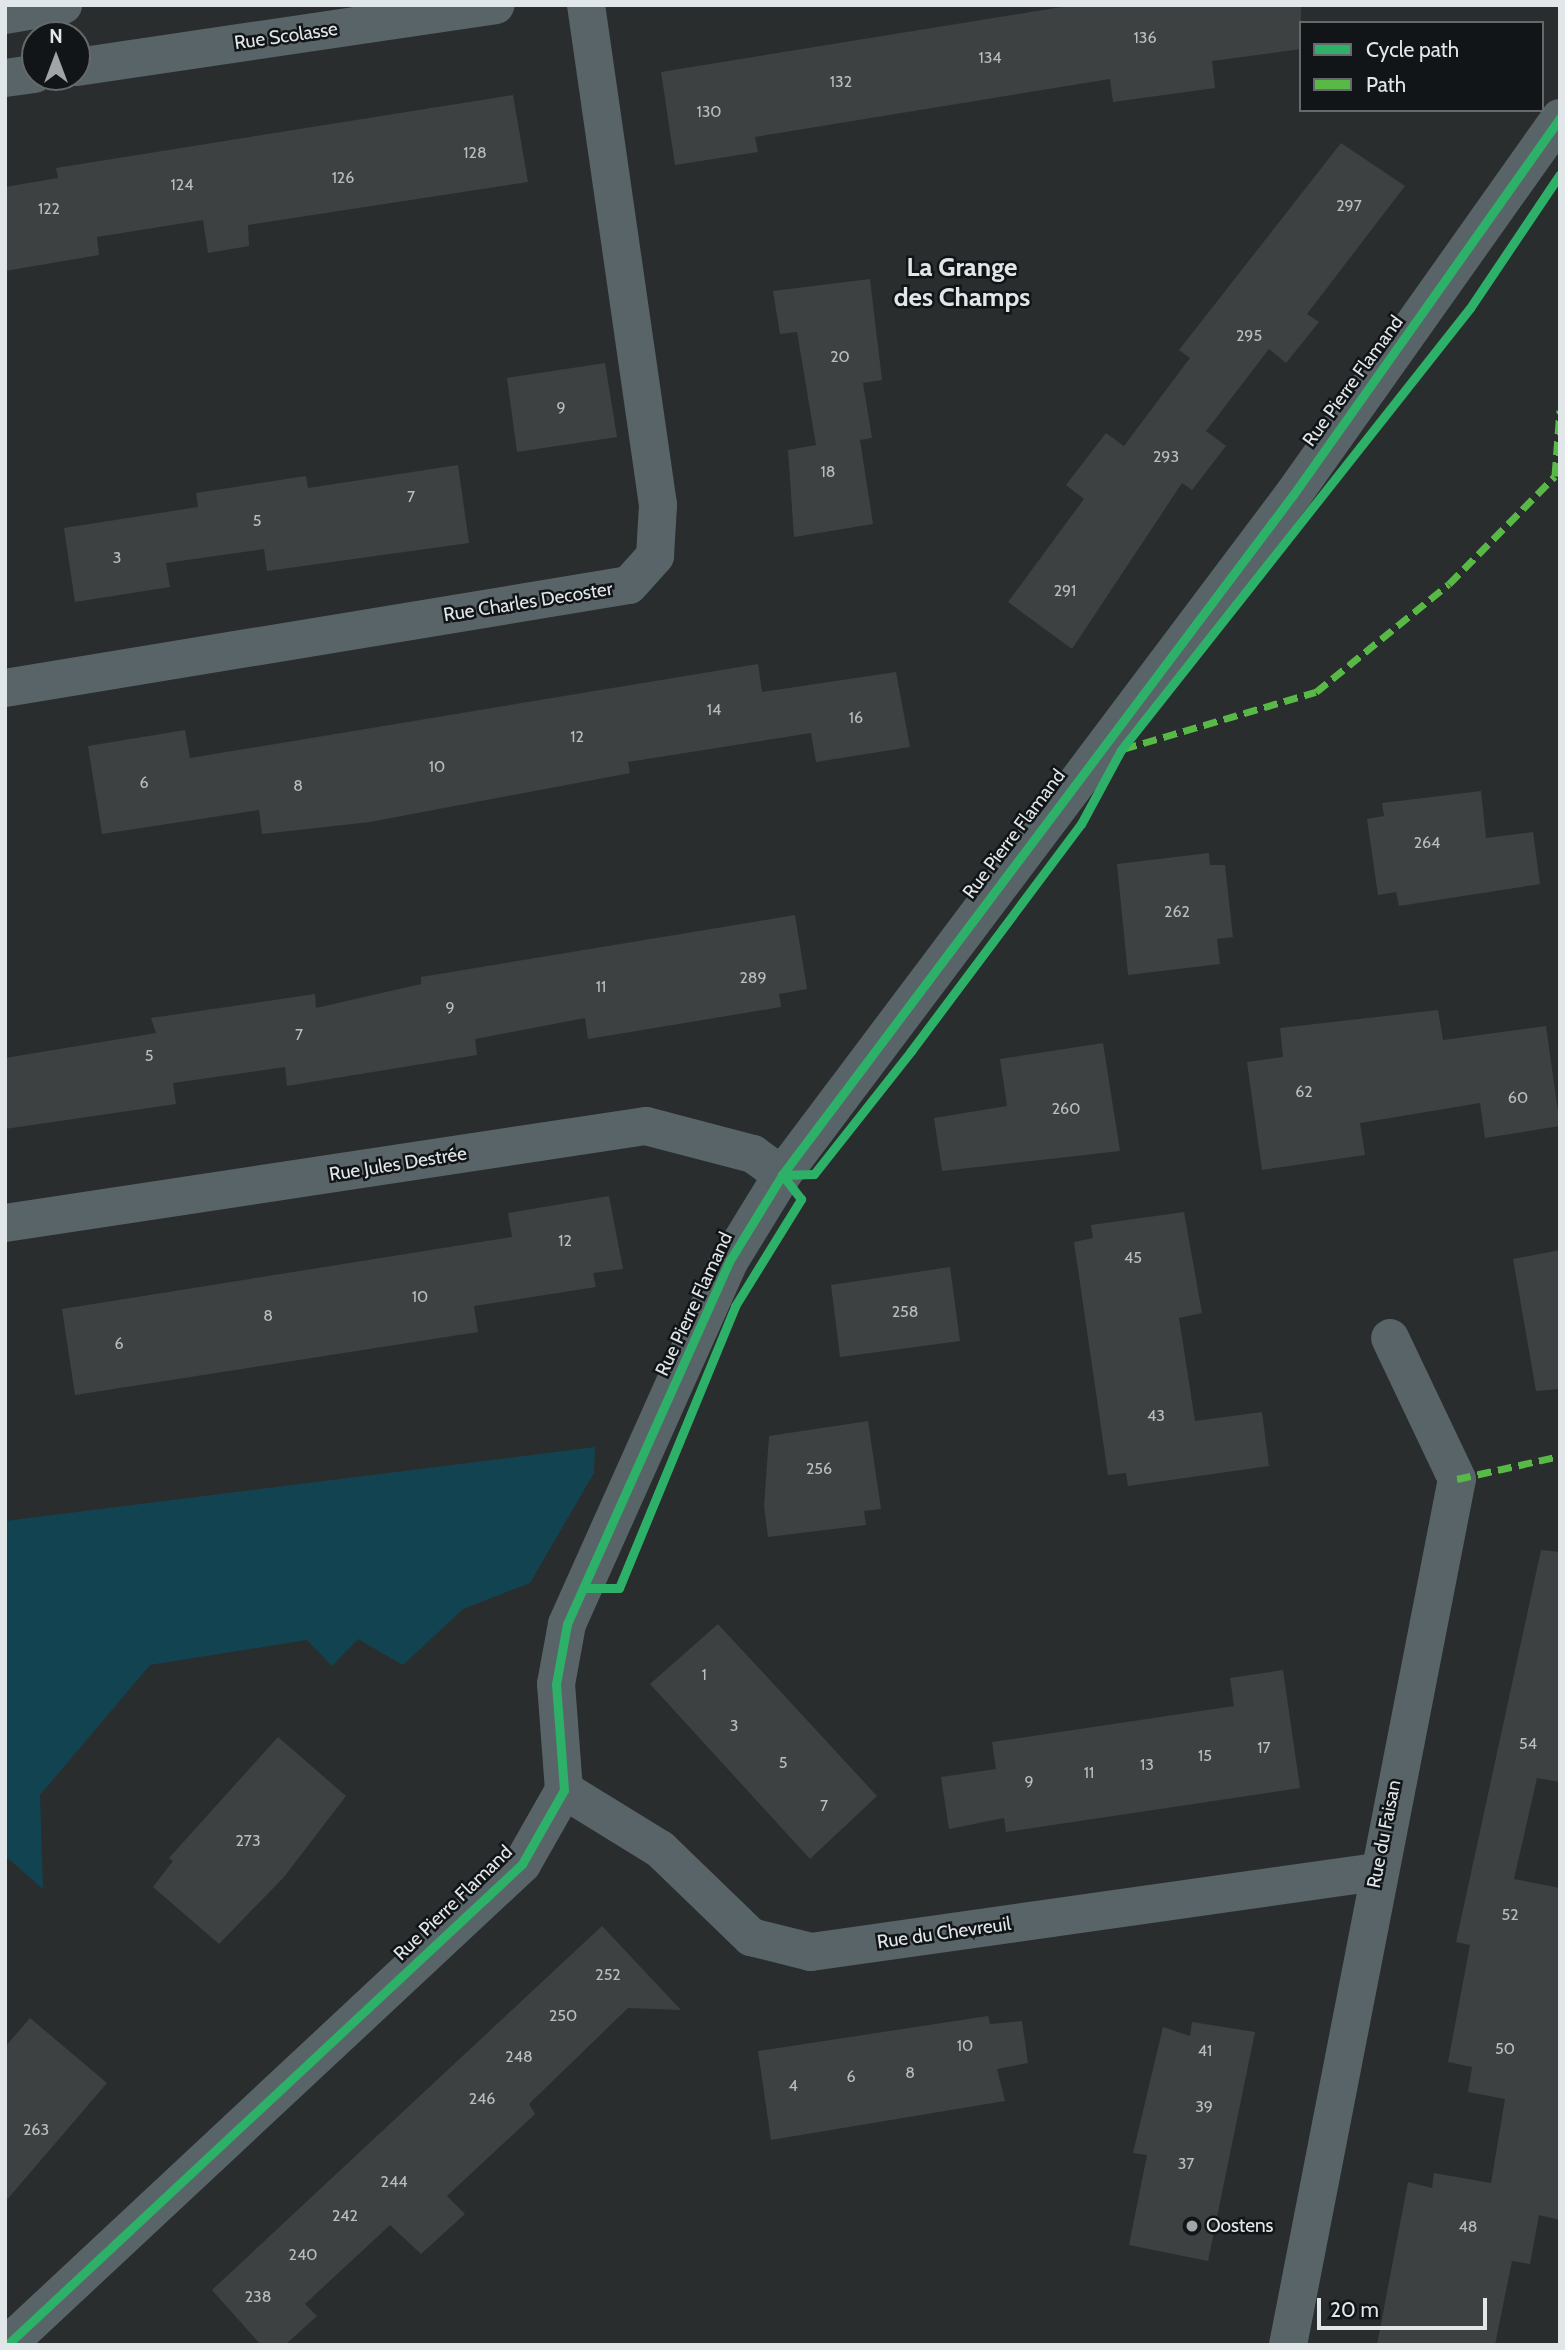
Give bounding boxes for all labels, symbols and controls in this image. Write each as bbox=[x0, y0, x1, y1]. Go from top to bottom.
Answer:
street label: Rue Scolasse bbox=[233, 17, 339, 55]
north arrow bbox=[21, 21, 91, 91]
legend bbox=[1299, 21, 1544, 112]
text: N bbox=[49, 25, 63, 48]
house number: 136 bbox=[1134, 28, 1156, 48]
text: Cycle path bbox=[1366, 37, 1459, 62]
house number: 134 bbox=[978, 48, 1002, 68]
house number: 132 bbox=[830, 72, 852, 92]
text: Path bbox=[1366, 72, 1406, 97]
house number: 130 bbox=[696, 102, 722, 122]
house number: 128 bbox=[463, 143, 487, 163]
house number: 126 bbox=[332, 168, 354, 188]
house number: 124 bbox=[171, 175, 193, 195]
house number: 297 bbox=[1336, 196, 1362, 216]
house number: 122 bbox=[38, 199, 60, 219]
district label: La Grange des Champs bbox=[894, 252, 1030, 314]
street label: Rue Pierre Flamand bbox=[1298, 311, 1408, 451]
house number: 295 bbox=[1236, 326, 1262, 346]
house number: 20 bbox=[830, 347, 850, 367]
house number: 9 bbox=[556, 398, 566, 418]
house number: 293 bbox=[1153, 447, 1179, 467]
house number: 18 bbox=[821, 462, 835, 482]
house number: 7 bbox=[407, 487, 415, 507]
house number: 5 bbox=[253, 511, 261, 531]
house number: 3 bbox=[113, 548, 121, 568]
street label: Rue Charles Decoster bbox=[442, 577, 614, 627]
house number: 291 bbox=[1054, 581, 1076, 601]
house number: 14 bbox=[707, 700, 721, 720]
house number: 16 bbox=[849, 708, 863, 728]
house number: 12 bbox=[570, 727, 584, 747]
house number: 10 bbox=[429, 757, 445, 777]
street label: Rue Pierre Flamand bbox=[958, 765, 1070, 903]
house number: 6 bbox=[139, 773, 149, 793]
house number: 8 bbox=[293, 776, 303, 796]
house number: 264 bbox=[1414, 833, 1440, 853]
house number: 262 bbox=[1164, 902, 1190, 922]
house number: 289 bbox=[739, 968, 767, 988]
house number: 11 bbox=[596, 977, 606, 997]
house number: 9 bbox=[445, 998, 455, 1018]
house number: 7 bbox=[295, 1025, 303, 1045]
house number: 5 bbox=[145, 1046, 153, 1066]
house number: 62 bbox=[1295, 1082, 1313, 1102]
house number: 60 bbox=[1508, 1088, 1528, 1108]
house number: 260 bbox=[1052, 1099, 1080, 1119]
street label: Rue Jules Destrée bbox=[328, 1142, 468, 1186]
street label: Rue Pierre Flamand bbox=[651, 1229, 737, 1379]
house number: 12 bbox=[558, 1231, 572, 1251]
house number: 45 bbox=[1124, 1248, 1142, 1268]
house number: 10 bbox=[412, 1287, 428, 1307]
house number: 258 bbox=[892, 1302, 918, 1322]
house number: 8 bbox=[263, 1306, 273, 1326]
house number: 6 bbox=[114, 1334, 124, 1354]
house number: 43 bbox=[1147, 1406, 1165, 1426]
house number: 256 bbox=[806, 1459, 832, 1479]
house number: 1 bbox=[701, 1665, 707, 1685]
house number: 3 bbox=[730, 1716, 738, 1736]
house number: 54 bbox=[1519, 1734, 1537, 1754]
house number: 17 bbox=[1257, 1738, 1271, 1758]
house number: 15 bbox=[1198, 1746, 1212, 1766]
house number: 5 bbox=[779, 1753, 787, 1773]
house number: 13 bbox=[1140, 1755, 1154, 1775]
house number: 11 bbox=[1084, 1763, 1094, 1783]
house number: 9 bbox=[1024, 1772, 1034, 1792]
street label: Rue du Faisan bbox=[1362, 1778, 1406, 1890]
house number: 7 bbox=[820, 1796, 828, 1816]
house number: 273 bbox=[235, 1831, 261, 1851]
street label: Rue Pierre Flamand bbox=[389, 1841, 517, 1965]
house number: 52 bbox=[1501, 1905, 1519, 1925]
street label: Rue du Chevreuil bbox=[876, 1912, 1012, 1954]
house number: 252 bbox=[595, 1965, 621, 1985]
house number: 250 bbox=[549, 2006, 577, 2026]
house number: 10 bbox=[957, 2036, 973, 2056]
house number: 50 bbox=[1495, 2039, 1515, 2059]
house number: 41 bbox=[1198, 2041, 1212, 2061]
house number: 248 bbox=[505, 2047, 533, 2067]
house number: 8 bbox=[905, 2063, 915, 2083]
house number: 6 bbox=[846, 2067, 856, 2087]
house number: 4 bbox=[788, 2076, 798, 2096]
house number: 246 bbox=[469, 2089, 495, 2109]
house number: 39 bbox=[1195, 2097, 1213, 2117]
house number: 263 bbox=[23, 2120, 49, 2140]
house number: 37 bbox=[1178, 2154, 1194, 2174]
house number: 244 bbox=[381, 2172, 407, 2192]
house number: 242 bbox=[332, 2206, 358, 2226]
place label: Oostens bbox=[1206, 2215, 1273, 2237]
house number: 48 bbox=[1459, 2217, 1477, 2237]
marker: Oostens bbox=[1184, 2218, 1200, 2234]
house number: 240 bbox=[289, 2245, 317, 2265]
scale bar bbox=[1320, 2284, 1490, 2328]
house number: 238 bbox=[245, 2287, 271, 2307]
text: 20 m bbox=[1330, 2297, 1379, 2322]

